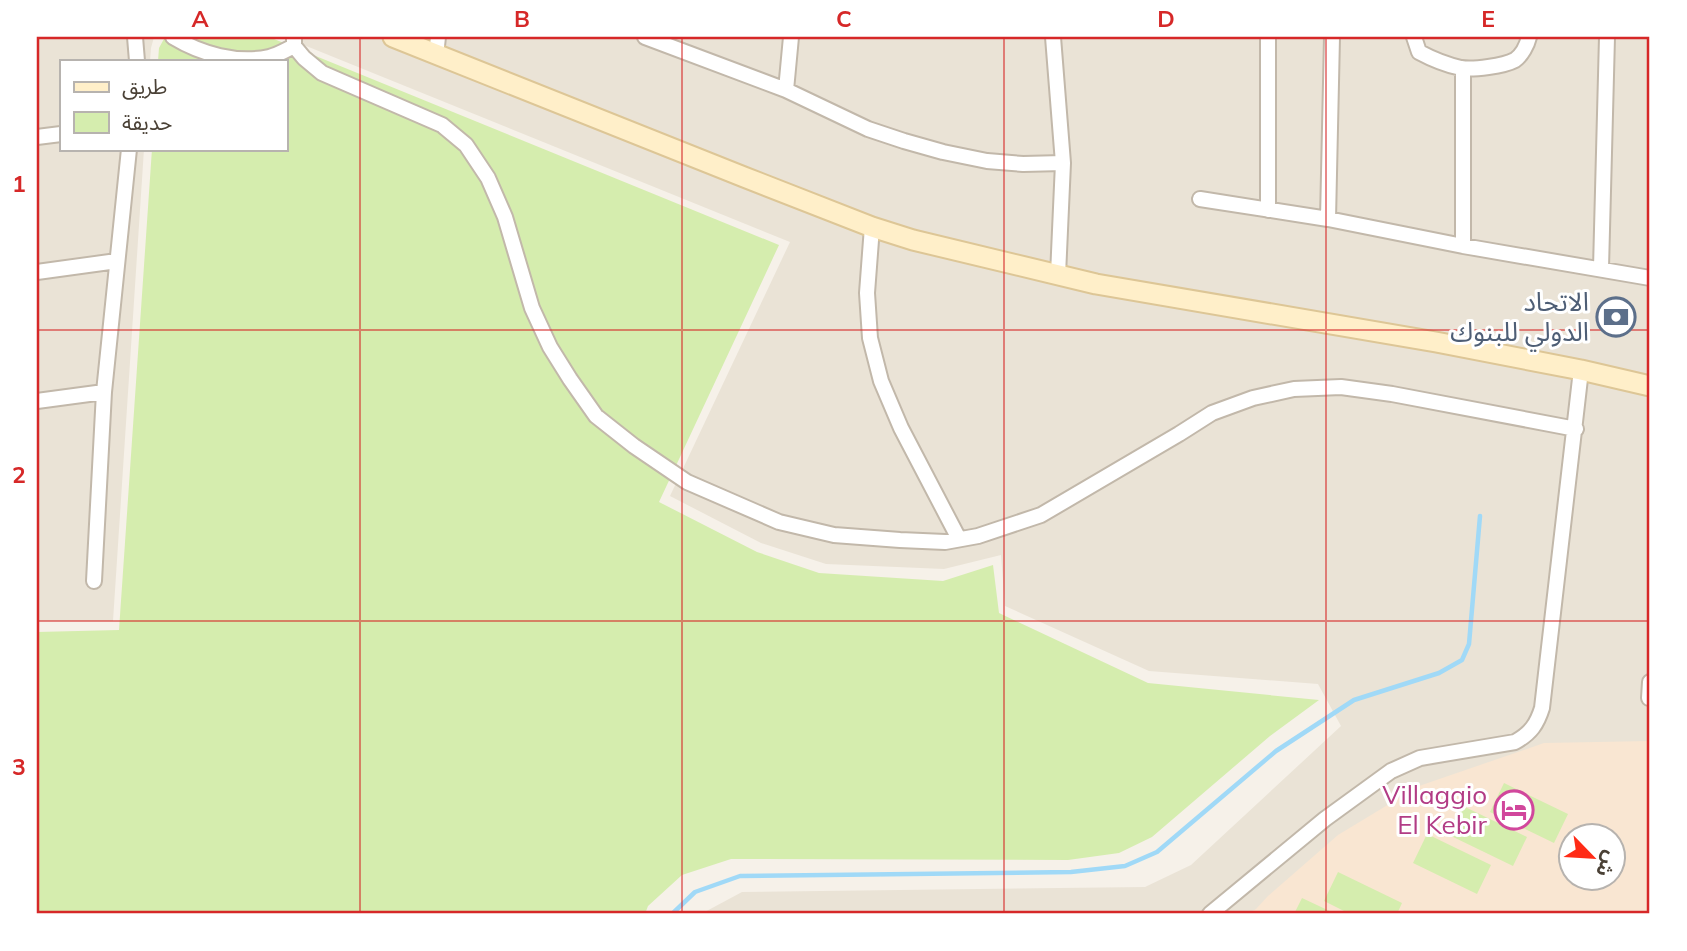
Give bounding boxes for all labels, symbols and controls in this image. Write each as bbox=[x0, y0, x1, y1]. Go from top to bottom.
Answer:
text: A bbox=[191, 4, 209, 33]
text: B bbox=[514, 4, 530, 33]
text: C bbox=[836, 4, 852, 33]
text: D bbox=[1157, 4, 1175, 33]
text: E bbox=[1481, 4, 1495, 33]
legend bbox=[60, 60, 287, 150]
text: طريق bbox=[122, 73, 167, 100]
text: حديقة bbox=[122, 109, 172, 135]
text: 1 bbox=[12, 169, 26, 198]
place label: الاتحاد الدولي للبنوك bbox=[1450, 285, 1589, 352]
bank icon: الاتحاد الدولي للبنوك bbox=[1595, 296, 1637, 338]
text: 2 bbox=[12, 460, 26, 489]
text: 3 bbox=[12, 752, 26, 781]
place label: Villaggio El Kebir bbox=[1382, 778, 1488, 841]
hotel icon: Villaggio El Kebir bbox=[1493, 789, 1535, 831]
north arrow bbox=[1558, 822, 1628, 892]
text: ش bbox=[1591, 847, 1624, 881]

